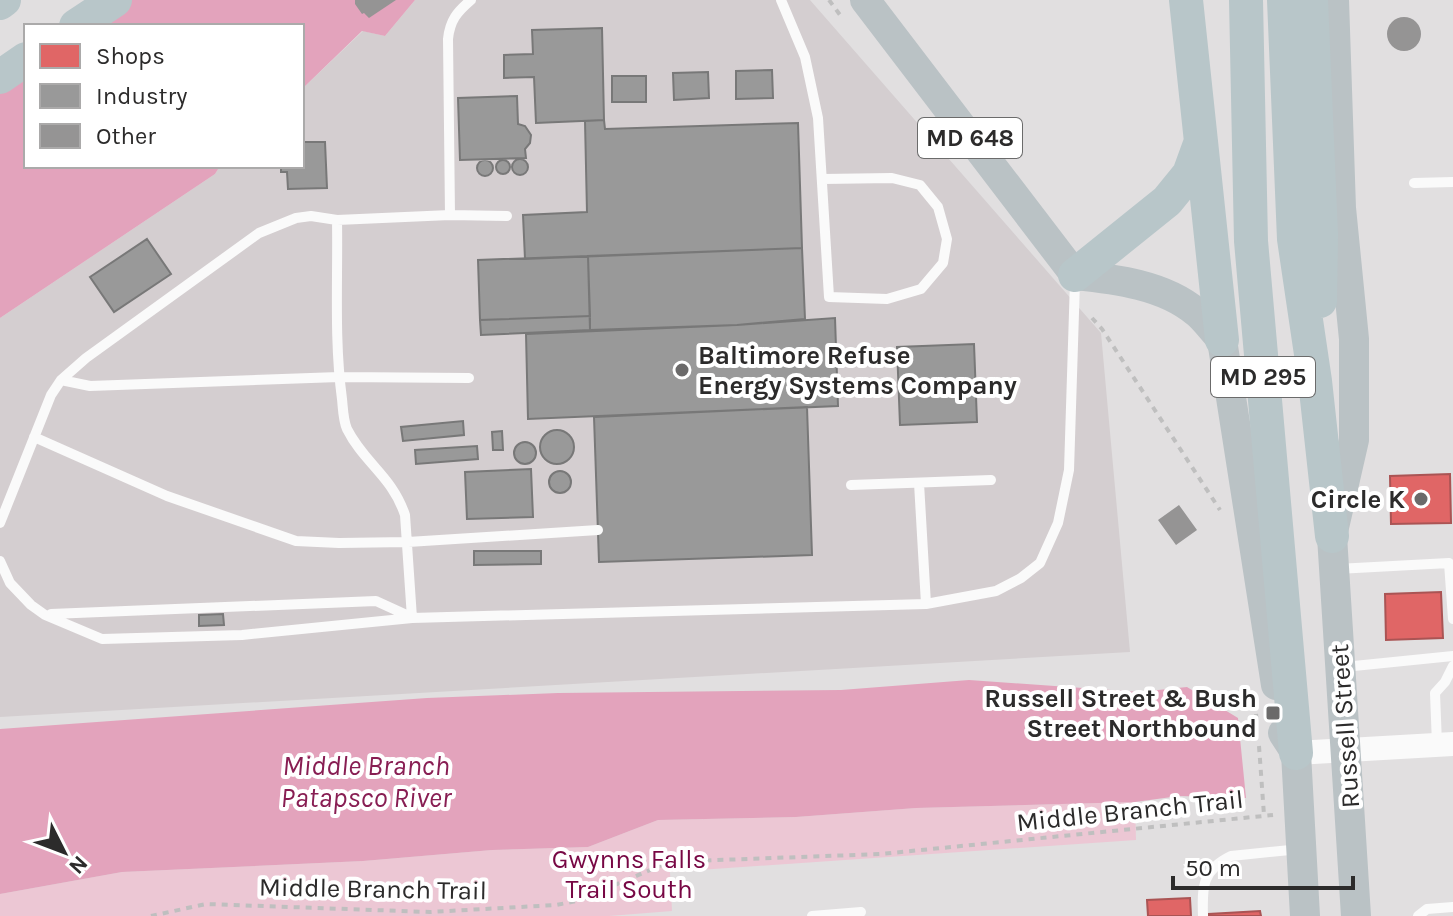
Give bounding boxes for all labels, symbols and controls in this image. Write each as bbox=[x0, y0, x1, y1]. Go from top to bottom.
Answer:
legend bbox=[24, 24, 304, 168]
text: Shops bbox=[96, 42, 165, 70]
text: Industry bbox=[96, 82, 187, 110]
road number: MD 648 bbox=[918, 118, 1022, 158]
text: Other bbox=[96, 122, 156, 150]
place label: Baltimore Refuse Energy Systems Company bbox=[698, 340, 1017, 401]
road number: MD 295 bbox=[1211, 357, 1315, 397]
marker: Baltimore Refuse Energy Systems Company bbox=[673, 361, 691, 379]
place label: Circle K bbox=[1311, 484, 1405, 515]
marker: Circle K bbox=[1412, 490, 1430, 508]
street label: Russell Street bbox=[1324, 643, 1366, 809]
place label: Russell Street & Bush Street Northbound bbox=[984, 683, 1257, 744]
marker: Russell Street & Bush Street Northbound bbox=[1264, 704, 1282, 722]
water label: Middle Branch Patapsco River bbox=[281, 749, 453, 814]
street label: Middle Branch Trail bbox=[1015, 784, 1245, 838]
north arrow bbox=[24, 812, 104, 892]
scale bar bbox=[1173, 840, 1353, 890]
park label: Gwynns Falls Trail South bbox=[552, 844, 706, 905]
text: N bbox=[63, 850, 93, 879]
text: 50 m bbox=[1185, 854, 1241, 882]
street label: Middle Branch Trail bbox=[259, 872, 487, 906]

